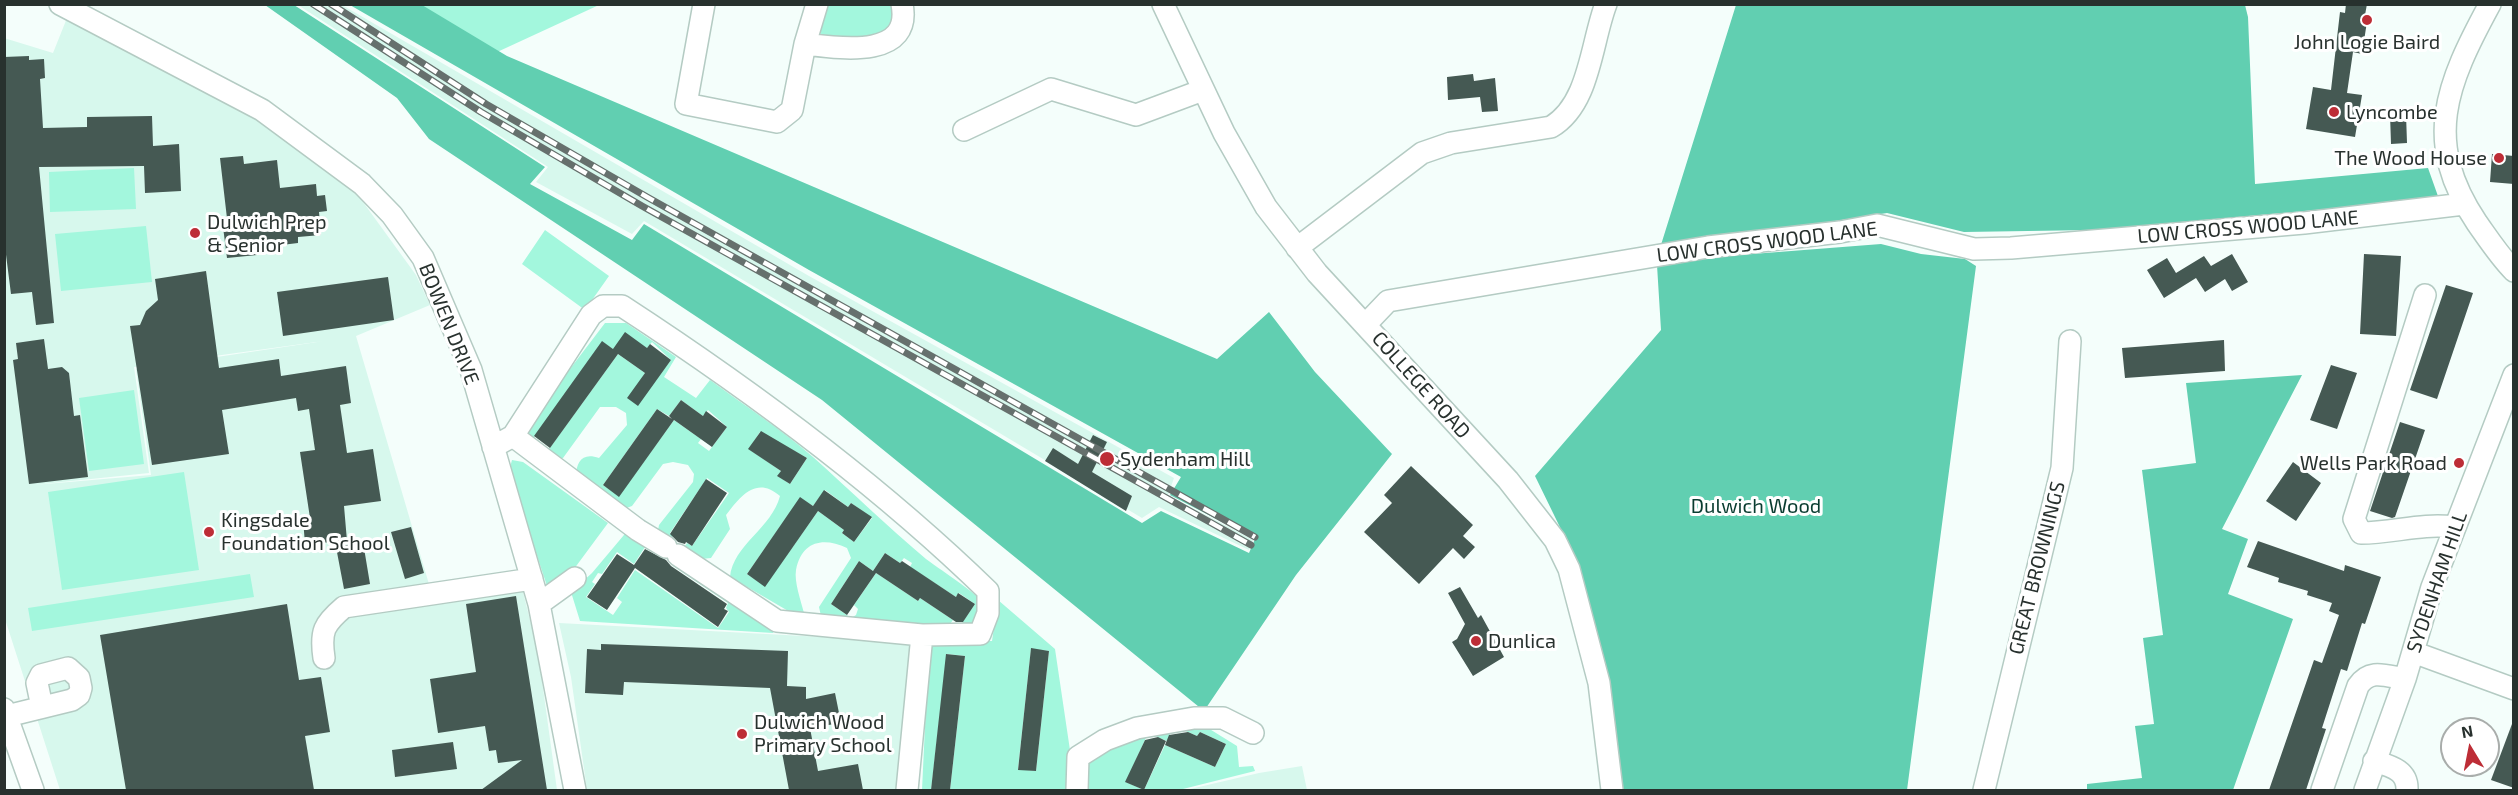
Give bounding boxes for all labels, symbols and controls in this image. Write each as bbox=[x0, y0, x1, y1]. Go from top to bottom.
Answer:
marker: John Logie Baird bbox=[2360, 13, 2374, 27]
place label: John Logie Baird bbox=[2294, 30, 2440, 54]
place label: Lyncombe bbox=[2346, 100, 2438, 124]
marker: Lyncombe bbox=[2327, 105, 2341, 119]
place label: The Wood House bbox=[2334, 146, 2487, 170]
marker: The Wood House bbox=[2492, 151, 2506, 165]
street label: LOW CROSS WOOD LANE bbox=[2136, 205, 2360, 249]
place label: Dulwich Prep & Senior bbox=[207, 210, 327, 257]
street label: LOW CROSS WOOD LANE bbox=[1655, 217, 1879, 267]
marker: Dulwich Prep & Senior bbox=[188, 226, 202, 240]
street label: BOWEN DRIVE bbox=[414, 260, 484, 388]
street label: COLLEGE ROAD bbox=[1367, 327, 1475, 443]
place label: Sydenham Hill bbox=[1120, 447, 1250, 471]
marker: Sydenham Hill bbox=[1098, 450, 1116, 468]
place label: Wells Park Road bbox=[2300, 451, 2447, 475]
marker: Wells Park Road bbox=[2452, 456, 2466, 470]
street label: GREAT BROWNINGS bbox=[2004, 479, 2070, 657]
park label: Dulwich Wood bbox=[1691, 494, 1821, 518]
place label: Kingsdale Foundation School bbox=[221, 508, 390, 555]
street label: SYDENHAM HILL bbox=[2402, 508, 2472, 656]
marker: Kingsdale Foundation School bbox=[202, 525, 216, 539]
place label: Dunlica bbox=[1488, 629, 1556, 653]
marker: Dunlica bbox=[1469, 634, 1483, 648]
place label: Dulwich Wood Primary School bbox=[754, 710, 892, 757]
north arrow bbox=[2440, 717, 2500, 777]
text: N bbox=[2460, 720, 2474, 741]
marker: Dulwich Wood Primary School bbox=[735, 727, 749, 741]

